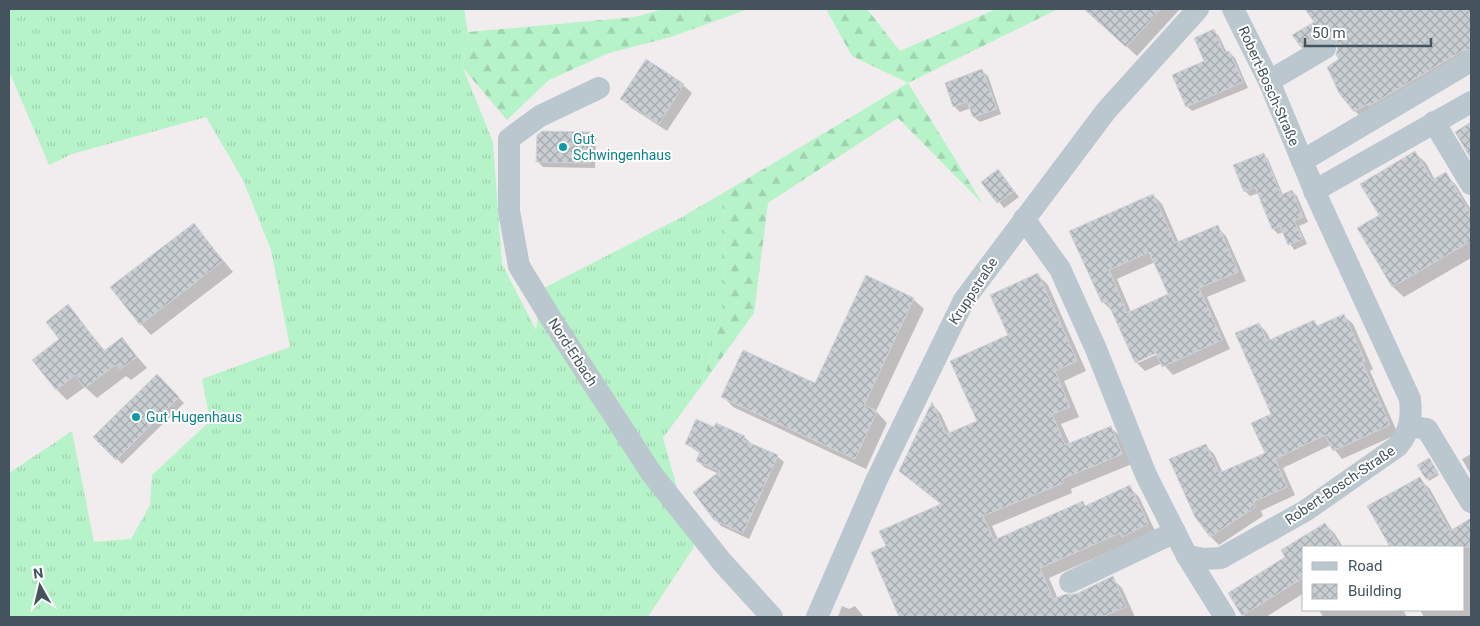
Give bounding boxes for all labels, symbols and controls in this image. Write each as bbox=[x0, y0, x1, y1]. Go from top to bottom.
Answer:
scale bar bbox=[1305, 15, 1431, 47]
street label: Robert-Bosch-Straße bbox=[1235, 24, 1303, 148]
text: 50 m bbox=[1312, 24, 1346, 42]
place label: Gut Schwingenhaus bbox=[573, 131, 671, 163]
marker: Gut Schwingenhaus bbox=[557, 141, 569, 153]
street label: Kruppstraße bbox=[945, 255, 1001, 327]
street label: Nord-Erbach bbox=[545, 315, 601, 389]
place label: Gut Hugenhaus bbox=[146, 409, 242, 425]
marker: Gut Hugenhaus bbox=[130, 411, 142, 423]
street label: Robert-Bosch-Straße bbox=[1282, 442, 1398, 528]
legend bbox=[1302, 546, 1465, 611]
text: Road bbox=[1348, 557, 1382, 575]
north arrow bbox=[15, 561, 65, 611]
text: N bbox=[32, 565, 44, 582]
text: Building bbox=[1348, 582, 1402, 600]

